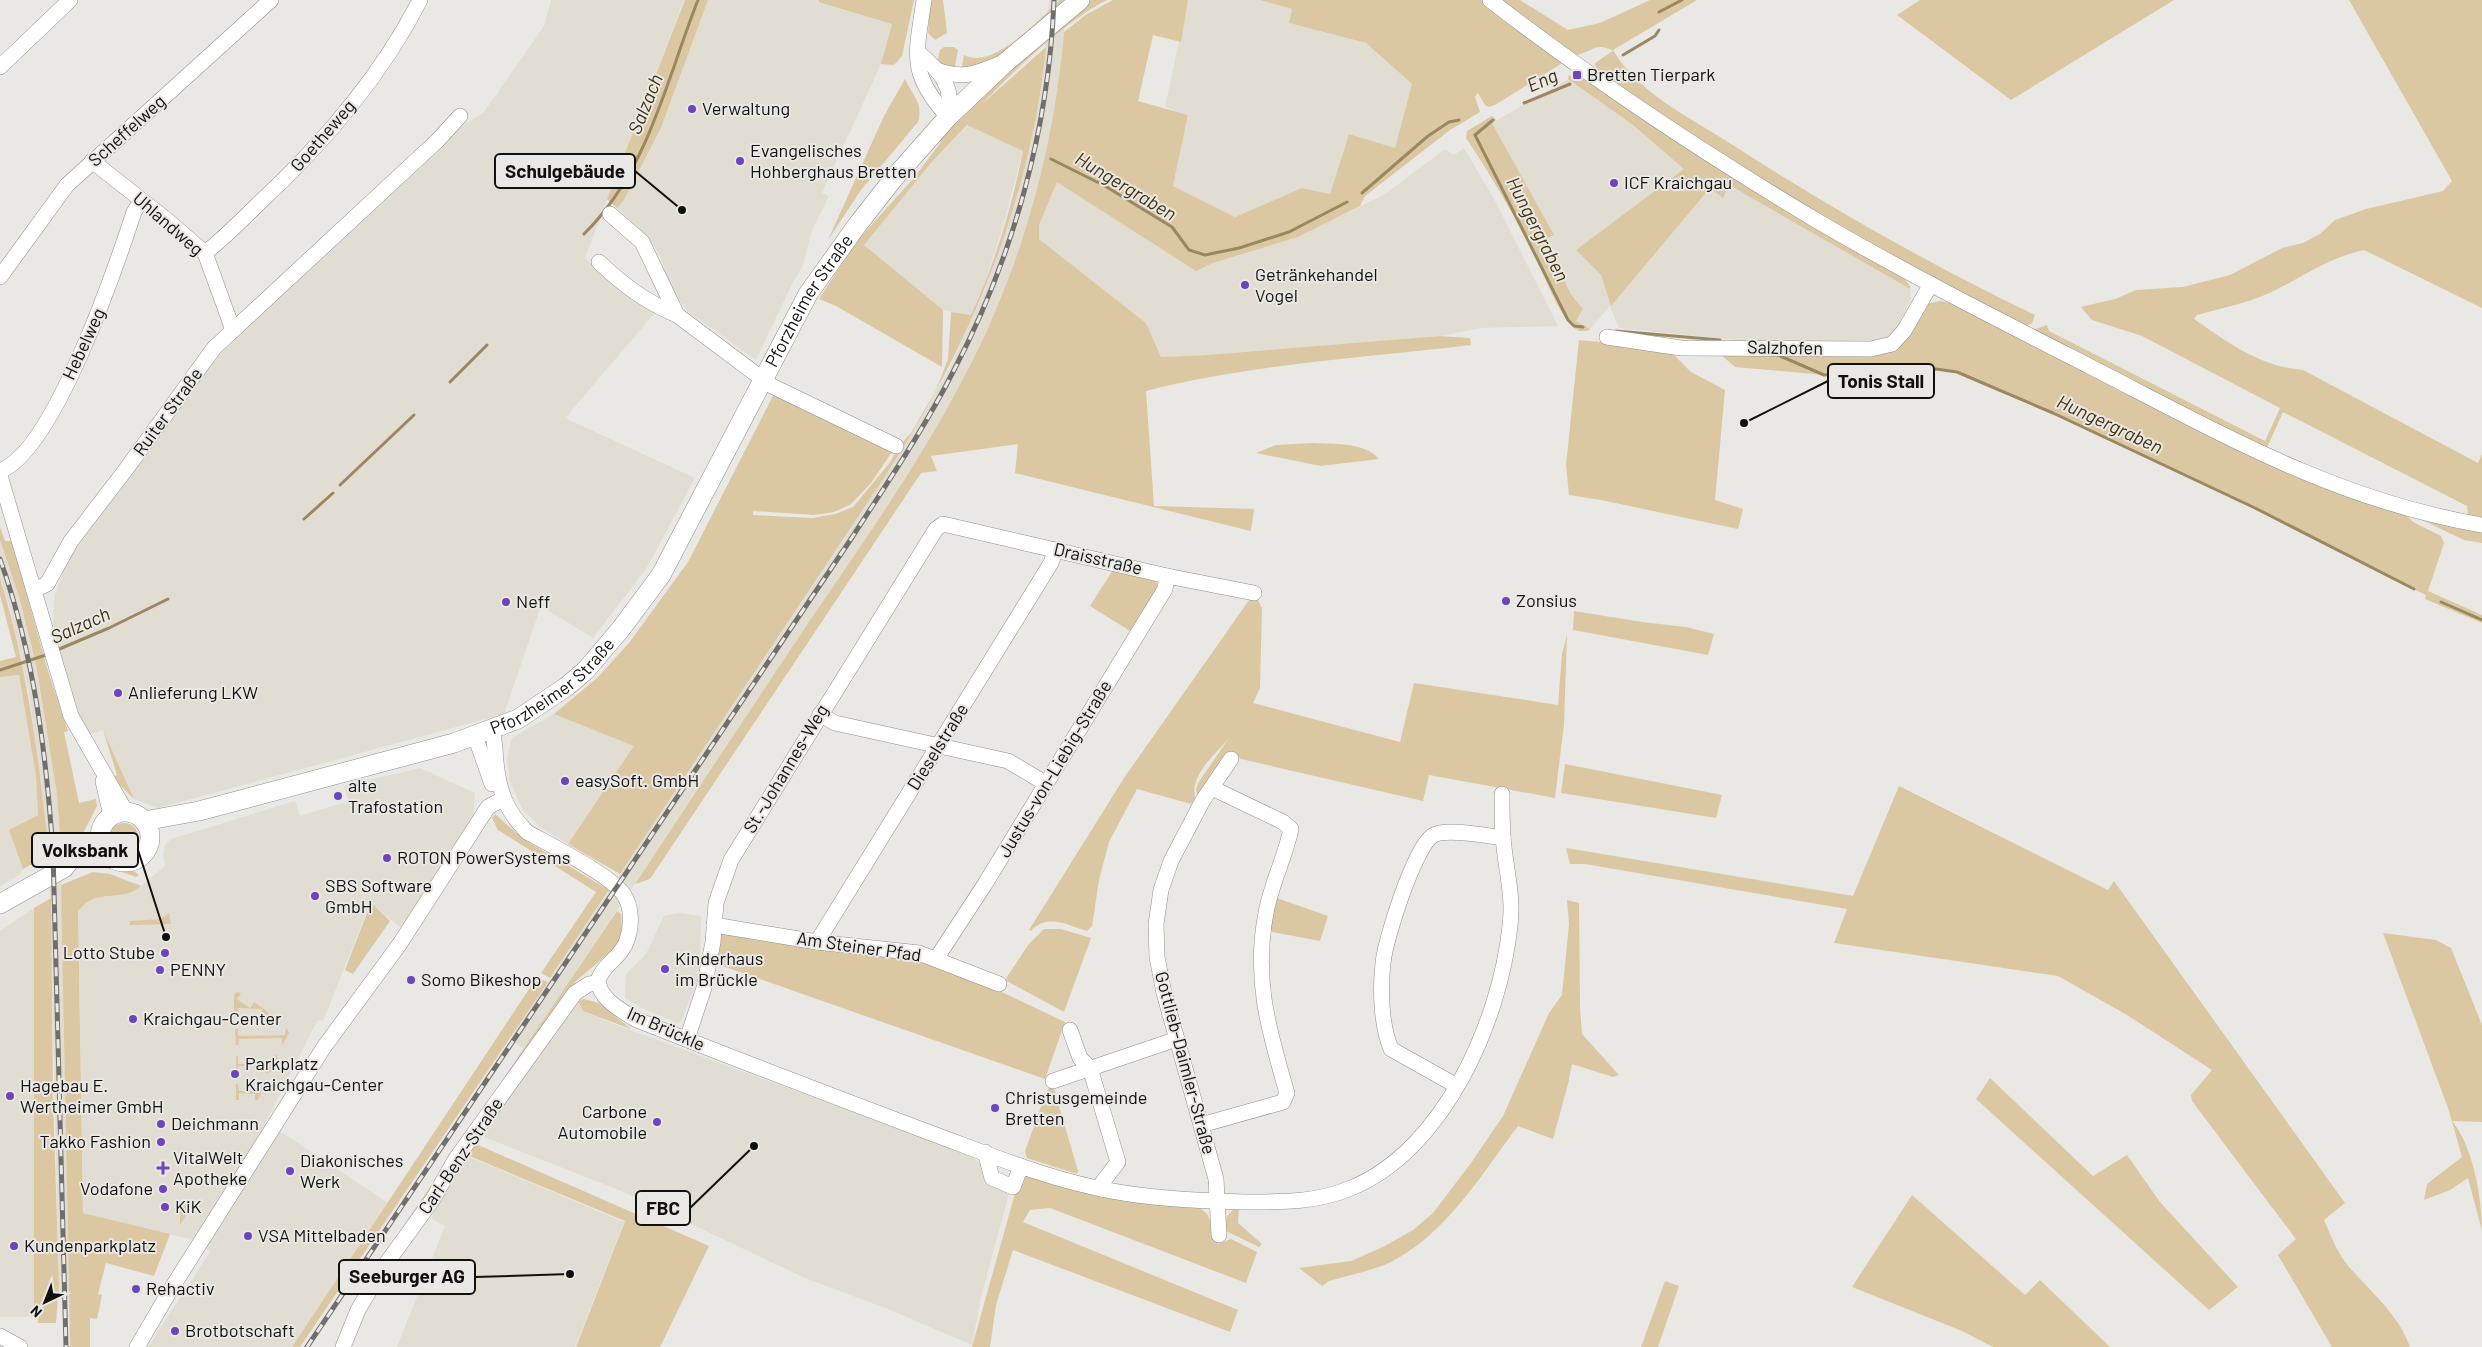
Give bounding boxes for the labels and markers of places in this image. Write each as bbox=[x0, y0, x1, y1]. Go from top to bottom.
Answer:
place label: Bretten Tierpark bbox=[1587, 63, 1715, 85]
marker: Bretten Tierpark bbox=[1571, 69, 1583, 81]
place label: Verwaltung bbox=[702, 97, 790, 119]
marker: Verwaltung bbox=[686, 103, 698, 115]
place label: Evangelisches Hohberghaus Bretten bbox=[750, 139, 917, 182]
callout: Schulgebäude bbox=[495, 154, 635, 188]
marker: Evangelisches Hohberghaus Bretten bbox=[734, 155, 746, 167]
place label: ICF Kraichgau bbox=[1624, 171, 1732, 193]
marker: ICF Kraichgau bbox=[1608, 177, 1620, 189]
place label: Getränkehandel Vogel bbox=[1255, 263, 1378, 306]
marker: Getränkehandel Vogel bbox=[1239, 279, 1251, 291]
callout: Tonis Stall bbox=[1828, 364, 1934, 398]
place label: Zonsius bbox=[1516, 589, 1577, 611]
place label: Neff bbox=[516, 590, 550, 612]
marker: Zonsius bbox=[1500, 595, 1512, 607]
marker: Neff bbox=[500, 596, 512, 608]
place label: Anlieferung LKW bbox=[128, 681, 258, 703]
marker: Anlieferung LKW bbox=[112, 687, 124, 699]
place label: easySoft. GmbH bbox=[575, 769, 699, 791]
place label: alte Trafostation bbox=[348, 774, 443, 817]
marker: easySoft. GmbH bbox=[559, 775, 571, 787]
marker: alte Trafostation bbox=[332, 790, 344, 802]
callout: Volksbank bbox=[32, 833, 138, 867]
place label: ROTON PowerSystems bbox=[397, 846, 570, 868]
marker: ROTON PowerSystems bbox=[381, 852, 393, 864]
place label: SBS Software GmbH bbox=[325, 874, 432, 917]
marker: SBS Software GmbH bbox=[309, 890, 321, 902]
place label: Lotto Stube bbox=[63, 941, 155, 963]
marker: Lotto Stube bbox=[159, 947, 171, 959]
place label: Kinderhaus im Brückle bbox=[675, 947, 763, 990]
place label: PENNY bbox=[170, 958, 226, 980]
marker: Kinderhaus im Brückle bbox=[659, 963, 671, 975]
marker: PENNY bbox=[154, 964, 166, 976]
place label: Somo Bikeshop bbox=[421, 968, 541, 990]
marker: Somo Bikeshop bbox=[405, 974, 417, 986]
place label: Kraichgau-Center bbox=[143, 1007, 282, 1029]
marker: Kraichgau-Center bbox=[127, 1013, 139, 1025]
place label: Parkplatz Kraichgau-Center bbox=[245, 1052, 384, 1095]
marker: Parkplatz Kraichgau-Center bbox=[229, 1068, 241, 1080]
place label: Hagebau E. Wertheimer GmbH bbox=[20, 1074, 164, 1117]
place label: Christusgemeinde Bretten bbox=[1005, 1086, 1147, 1129]
marker: Hagebau E. Wertheimer GmbH bbox=[4, 1090, 16, 1102]
place label: Carbone Automobile bbox=[558, 1100, 647, 1143]
marker: Christusgemeinde Bretten bbox=[989, 1102, 1001, 1114]
place label: Deichmann bbox=[171, 1112, 259, 1134]
marker: Carbone Automobile bbox=[651, 1116, 663, 1128]
marker: Deichmann bbox=[155, 1118, 167, 1130]
place label: Takko Fashion bbox=[39, 1130, 151, 1152]
marker: Takko Fashion bbox=[155, 1136, 167, 1148]
place label: VitalWelt Apotheke bbox=[173, 1146, 247, 1189]
place label: Diakonisches Werk bbox=[300, 1149, 403, 1192]
marker: VitalWelt Apotheke bbox=[157, 1162, 169, 1174]
marker: Diakonisches Werk bbox=[284, 1165, 296, 1177]
place label: Vodafone bbox=[80, 1177, 153, 1199]
marker: Vodafone bbox=[157, 1183, 169, 1195]
callout: FBC bbox=[636, 1191, 690, 1225]
place label: KiK bbox=[175, 1195, 202, 1217]
marker: KiK bbox=[159, 1201, 171, 1213]
place label: VSA Mittelbaden bbox=[258, 1224, 386, 1246]
marker: VSA Mittelbaden bbox=[242, 1230, 254, 1242]
place label: Kundenparkplatz bbox=[24, 1234, 156, 1256]
marker: Kundenparkplatz bbox=[8, 1240, 20, 1252]
callout: Seeburger AG bbox=[339, 1260, 475, 1294]
place label: Rehactiv bbox=[146, 1277, 215, 1299]
marker: Rehactiv bbox=[130, 1283, 142, 1295]
place label: Brotbotschaft bbox=[185, 1319, 295, 1341]
marker: Brotbotschaft bbox=[169, 1325, 181, 1337]

